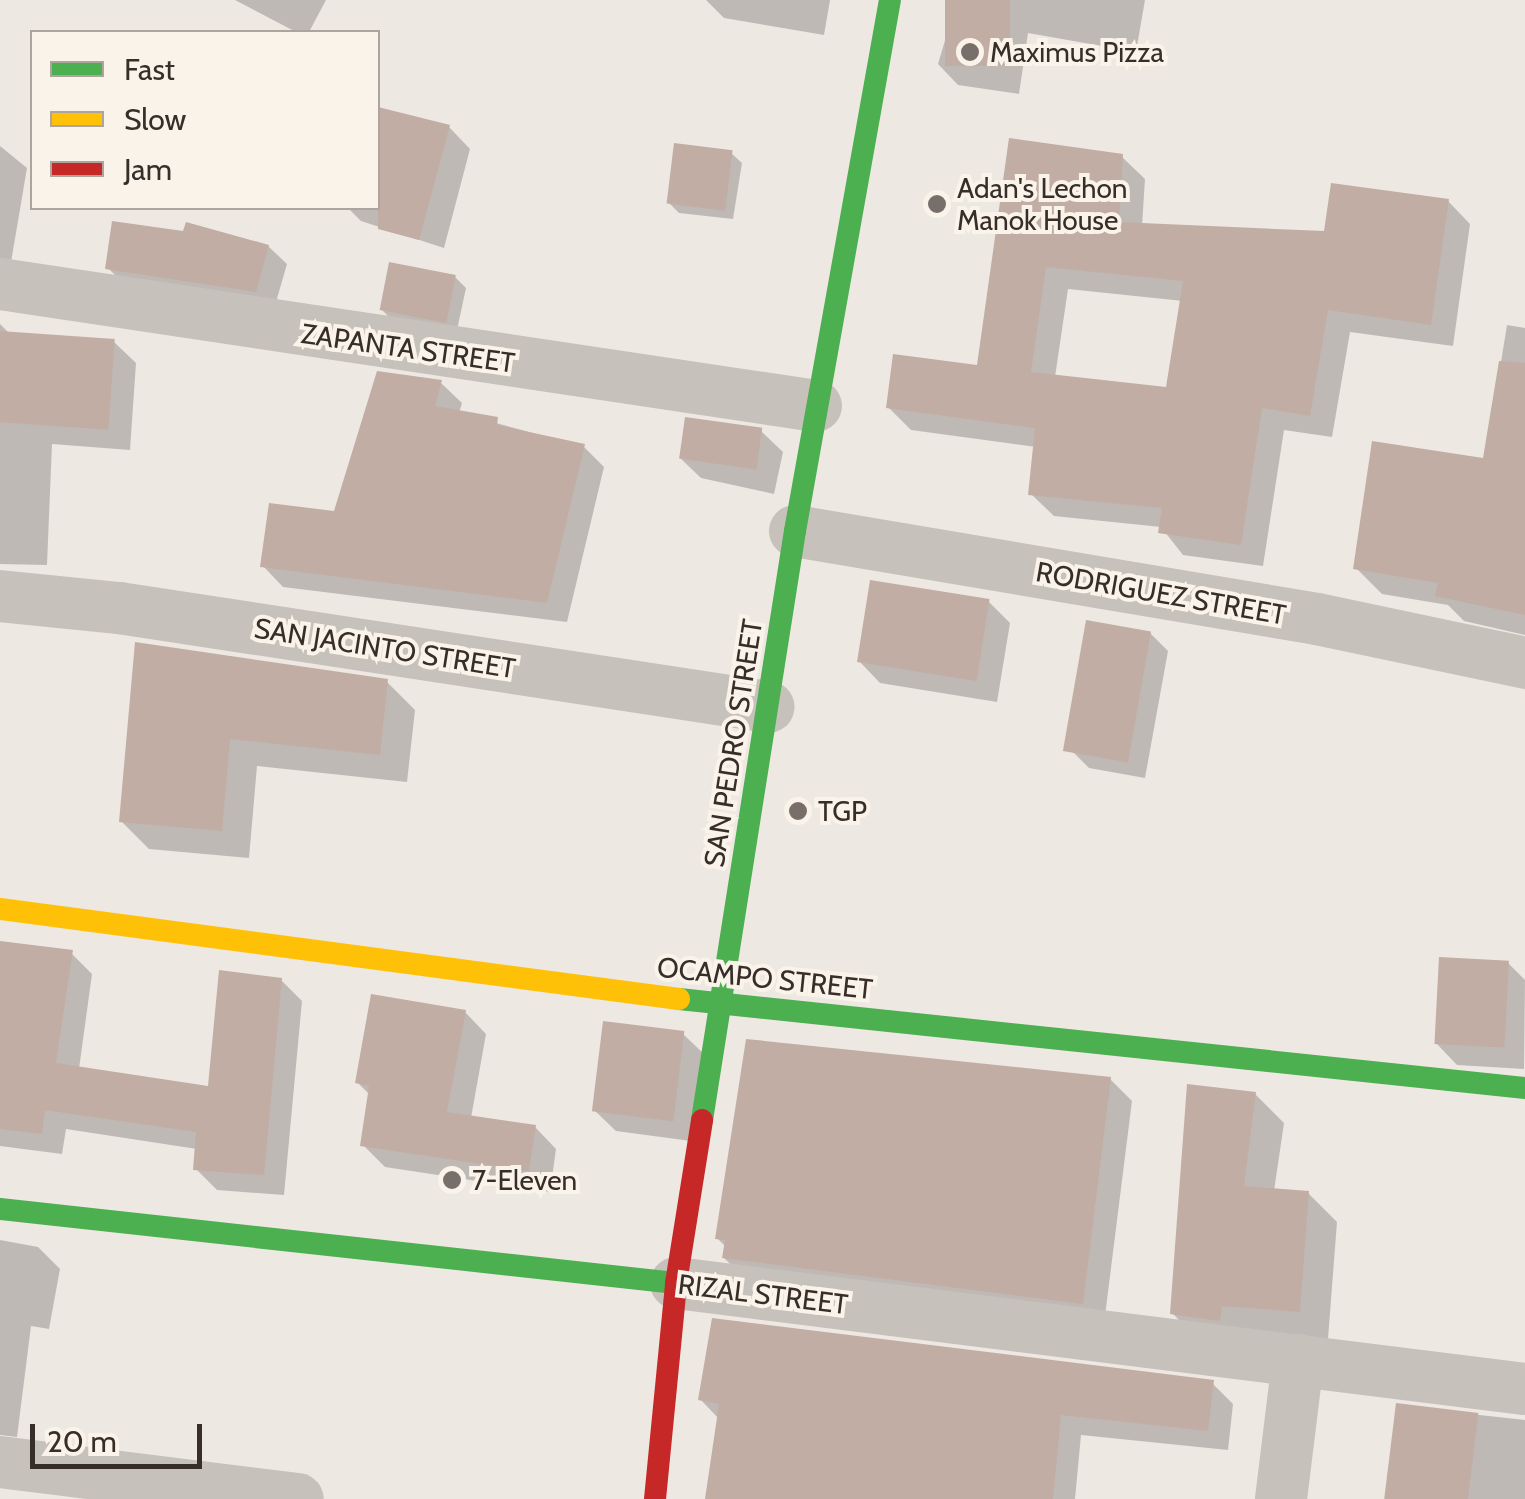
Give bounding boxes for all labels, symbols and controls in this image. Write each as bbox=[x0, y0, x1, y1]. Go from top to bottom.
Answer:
legend bbox=[30, 30, 380, 210]
place label: Maximus Pizza bbox=[990, 35, 1164, 69]
marker: Maximus Pizza bbox=[959, 41, 981, 63]
text: Fast bbox=[124, 51, 175, 88]
text: Slow bbox=[124, 101, 186, 138]
text: Jam bbox=[124, 151, 172, 188]
place label: Adan's Lechon Manok House bbox=[957, 171, 1127, 237]
marker: Adan's Lechon Manok House bbox=[926, 193, 948, 215]
street label: ZAPANTA STREET bbox=[299, 316, 517, 380]
street label: RODRIGUEZ STREET bbox=[1033, 554, 1289, 632]
street label: SAN JACINTO STREET bbox=[252, 611, 518, 685]
street label: SAN PEDRO STREET bbox=[697, 617, 769, 869]
place label: TGP bbox=[818, 794, 867, 828]
marker: TGP bbox=[787, 800, 809, 822]
street label: OCAMPO STREET bbox=[656, 950, 874, 1006]
place label: 7-Eleven bbox=[472, 1163, 577, 1197]
marker: 7-Eleven bbox=[441, 1169, 463, 1191]
street label: RIZAL STREET bbox=[676, 1267, 850, 1321]
scale bar bbox=[35, 1404, 208, 1466]
text: 20 m bbox=[47, 1423, 117, 1460]

